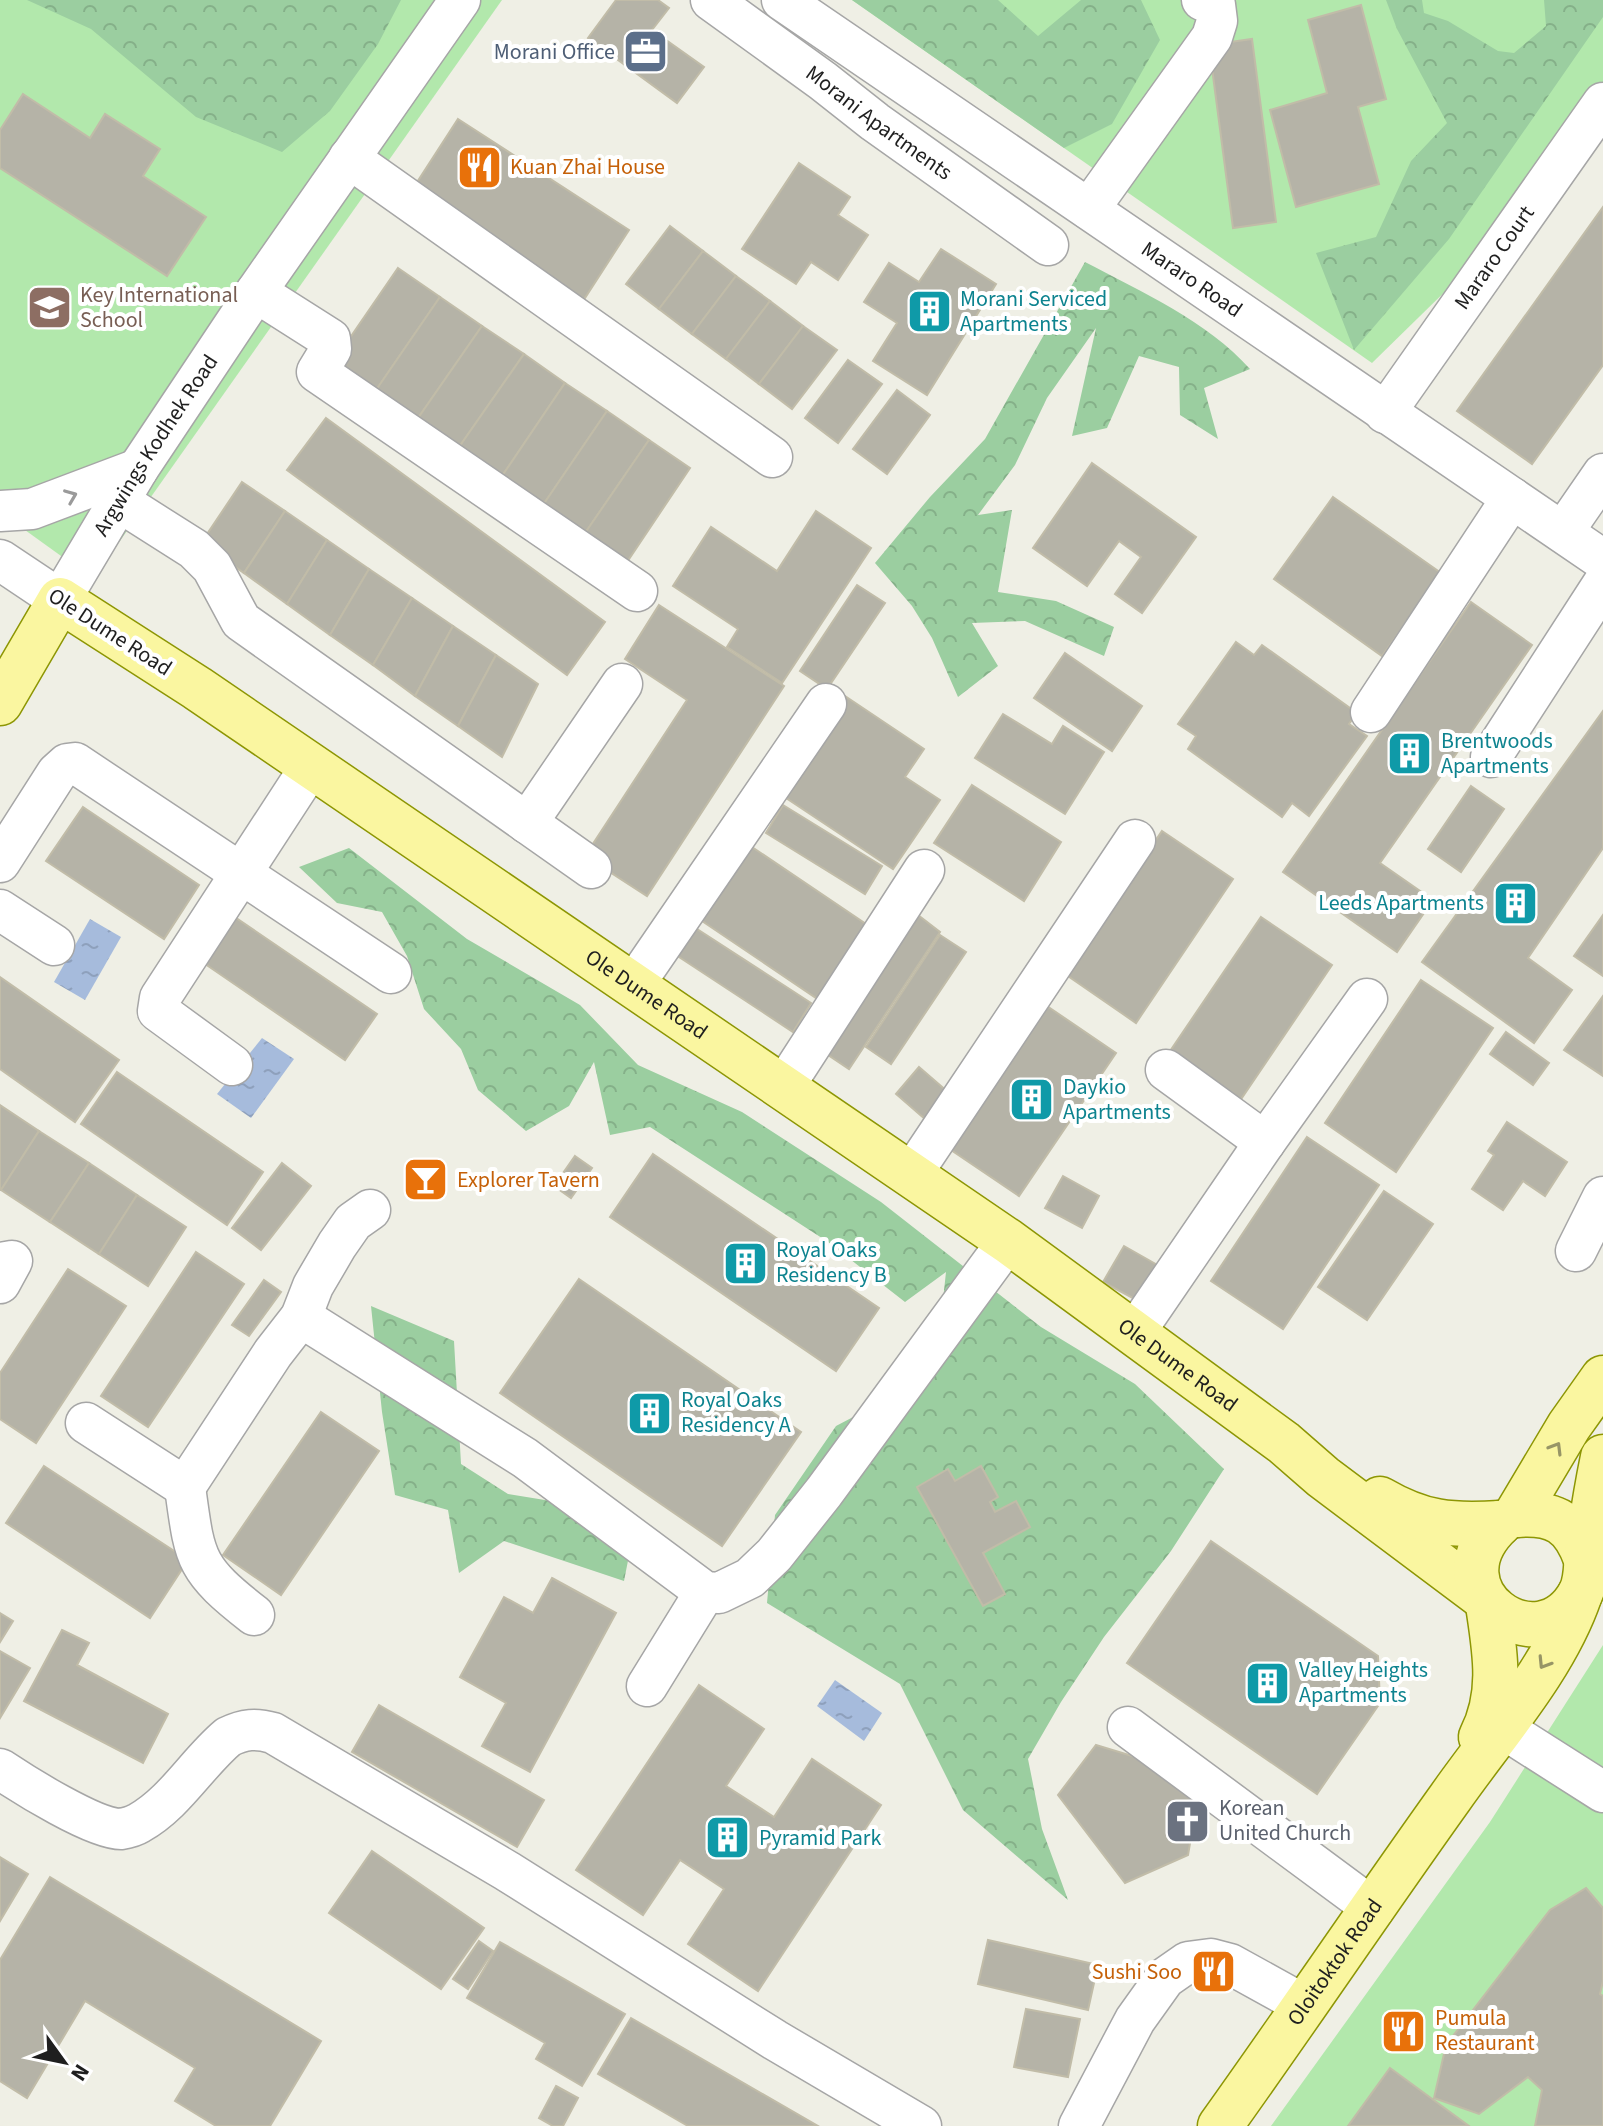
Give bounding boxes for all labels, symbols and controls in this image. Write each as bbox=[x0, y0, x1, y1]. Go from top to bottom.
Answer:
office icon: Morani Office bbox=[622, 28, 670, 76]
place label: Morani Office bbox=[494, 36, 615, 68]
street label: Morani Apartments bbox=[799, 57, 959, 188]
restaurant icon: Kuan Zhai House bbox=[455, 143, 503, 191]
place label: Kuan Zhai House bbox=[510, 151, 665, 183]
street label: Mararo Court bbox=[1447, 199, 1542, 316]
street label: Mararo Road bbox=[1135, 233, 1249, 325]
place label: Key International School bbox=[80, 279, 238, 336]
place label: Morani Serviced Apartments bbox=[960, 283, 1107, 340]
school or university icon: Key International School bbox=[25, 284, 73, 332]
building icon: Morani Serviced Apartments bbox=[905, 288, 953, 336]
street label: Argwings Kodhek Road bbox=[85, 348, 226, 542]
one-way arrow bbox=[63, 489, 77, 506]
street label: Ole Dume Road bbox=[42, 580, 178, 684]
place label: Brentwoods Apartments bbox=[1441, 725, 1553, 782]
building icon: Brentwoods Apartments bbox=[1386, 730, 1434, 778]
building icon: Leeds Apartments bbox=[1491, 879, 1539, 927]
place label: Leeds Apartments bbox=[1318, 887, 1484, 919]
street label: Ole Dume Road bbox=[579, 941, 714, 1048]
place label: Daykio Apartments bbox=[1063, 1071, 1171, 1128]
building icon: Daykio Apartments bbox=[1008, 1076, 1056, 1124]
bar icon: Explorer Tavern bbox=[402, 1156, 450, 1204]
place label: Explorer Tavern bbox=[457, 1164, 600, 1196]
place label: Royal Oaks Residency B bbox=[776, 1234, 887, 1291]
building icon: Royal Oaks Residency B bbox=[721, 1239, 769, 1287]
street label: Ole Dume Road bbox=[1111, 1310, 1244, 1420]
place label: Royal Oaks Residency A bbox=[681, 1384, 791, 1441]
building icon: Royal Oaks Residency A bbox=[626, 1389, 674, 1437]
one-way arrow bbox=[1546, 1442, 1561, 1457]
place label: Valley Heights Apartments bbox=[1299, 1654, 1428, 1711]
one-way arrow bbox=[1539, 1655, 1554, 1669]
building icon: Valley Heights Apartments bbox=[1244, 1659, 1292, 1707]
place label: Korean United Church bbox=[1219, 1792, 1351, 1849]
church icon: Korean United Church bbox=[1164, 1797, 1212, 1845]
building icon: Pyramid Park bbox=[704, 1814, 752, 1862]
place label: Pyramid Park bbox=[759, 1822, 881, 1854]
street label: Oloitoktok Road bbox=[1279, 1892, 1390, 2032]
restaurant icon: Sushi Soo bbox=[1189, 1948, 1237, 1996]
place label: Sushi Soo bbox=[1092, 1956, 1182, 1988]
place label: Pumula Restaurant bbox=[1435, 2002, 1535, 2059]
restaurant icon: Pumula Restaurant bbox=[1380, 2007, 1428, 2055]
north arrow bbox=[24, 2022, 104, 2102]
text: N bbox=[63, 2057, 97, 2087]

